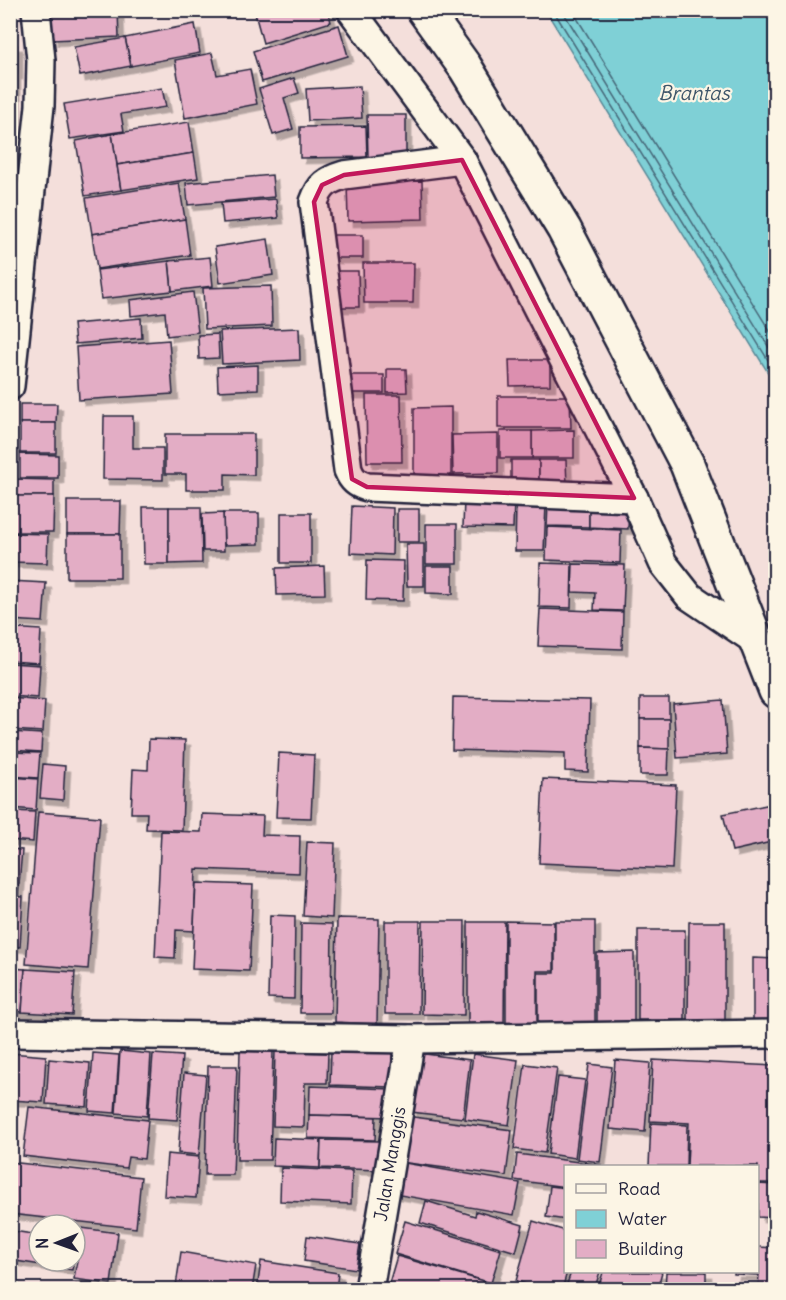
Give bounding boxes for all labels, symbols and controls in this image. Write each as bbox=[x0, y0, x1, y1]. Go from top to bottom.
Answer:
water label: Brantas bbox=[658, 80, 731, 105]
street label: Jalan Manggis bbox=[369, 1105, 411, 1223]
legend bbox=[564, 1165, 759, 1273]
text: Road bbox=[618, 1177, 661, 1200]
text: Water bbox=[618, 1207, 668, 1230]
north arrow bbox=[27, 1213, 87, 1273]
text: Building bbox=[618, 1237, 683, 1260]
text: N bbox=[32, 1238, 52, 1249]

